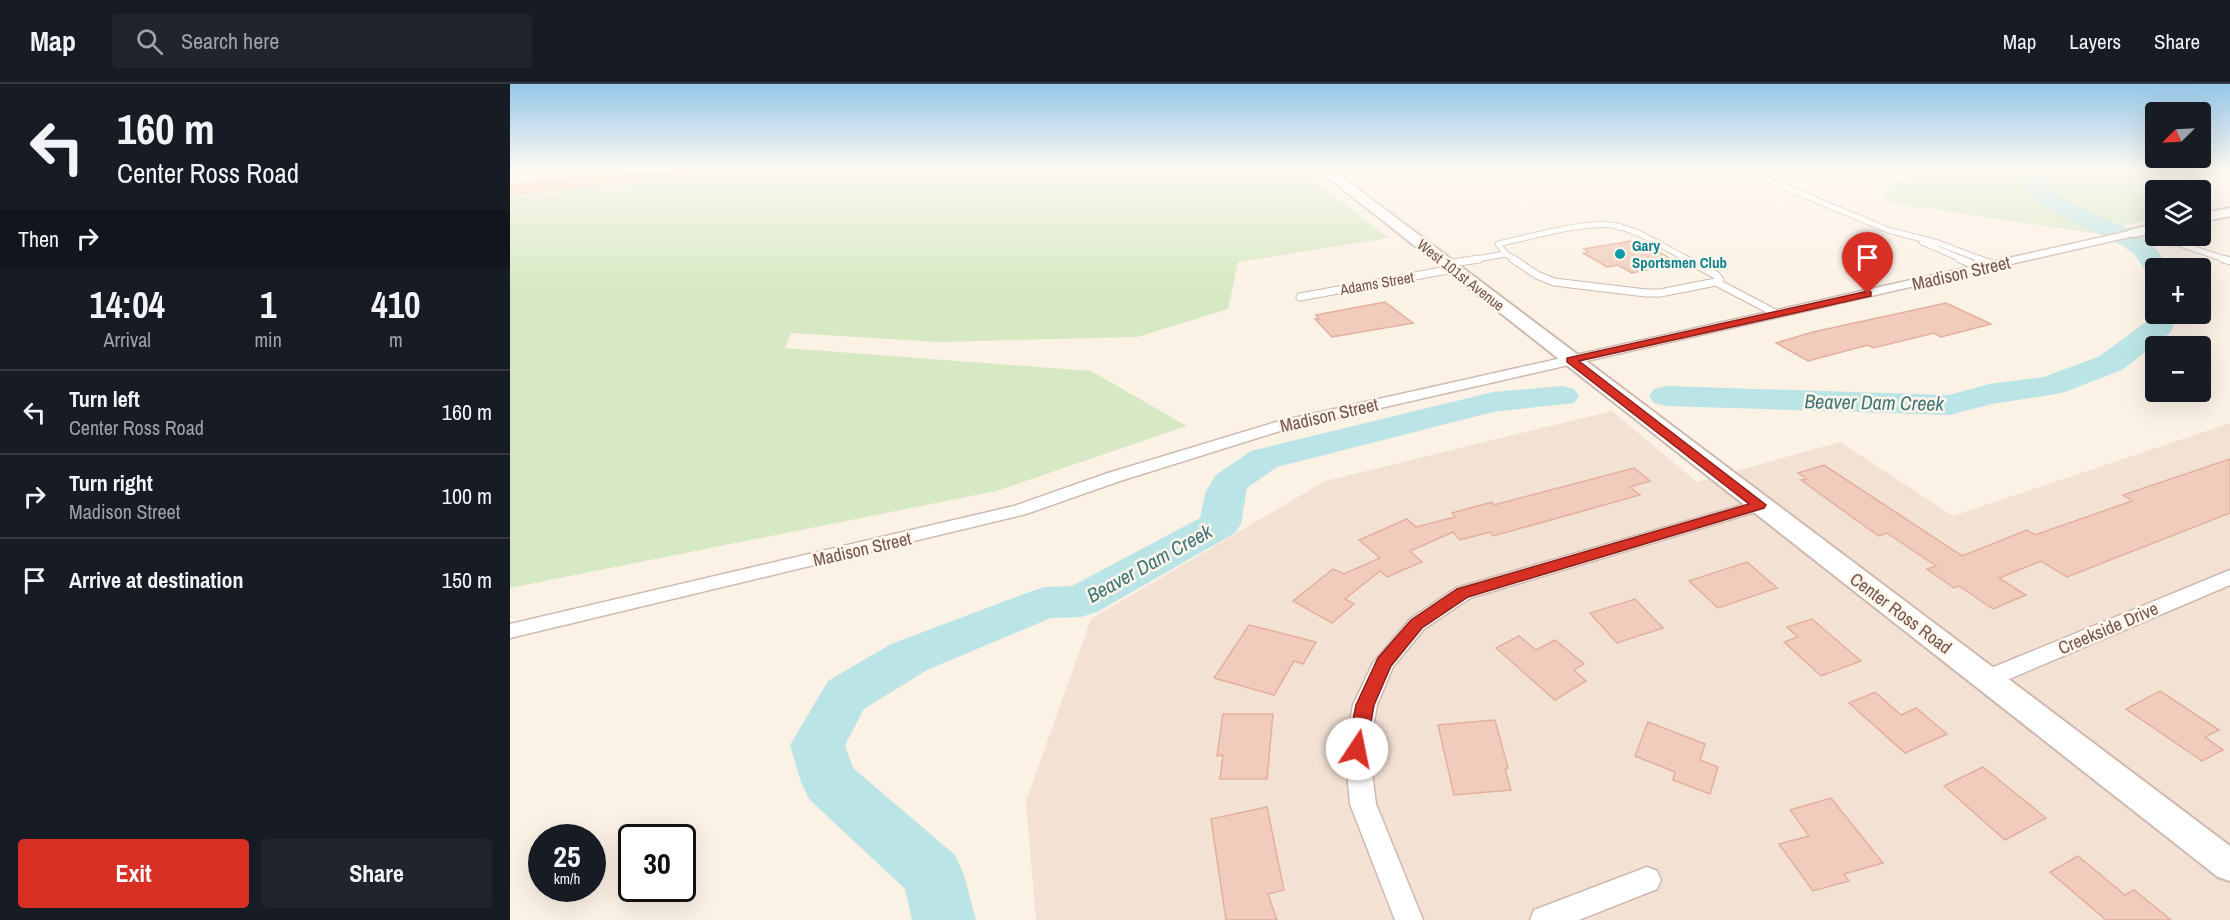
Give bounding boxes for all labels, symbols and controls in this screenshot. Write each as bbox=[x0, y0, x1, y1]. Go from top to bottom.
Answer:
search box bbox=[112, 14, 532, 68]
text: Map bbox=[30, 22, 76, 60]
icon: search bbox=[133, 25, 166, 58]
text: Search here bbox=[181, 26, 279, 56]
text: Map bbox=[2003, 27, 2036, 56]
text: Layers bbox=[2069, 27, 2121, 56]
text: Share bbox=[2154, 27, 2200, 56]
text: 160 m bbox=[117, 101, 215, 157]
north arrow bbox=[2145, 102, 2211, 168]
map controls bbox=[2145, 102, 2211, 402]
icon: left bbox=[18, 108, 96, 186]
text: Center Ross Road bbox=[117, 155, 299, 191]
button: layers bbox=[2145, 180, 2211, 246]
icon: right bbox=[71, 222, 104, 255]
text: Then bbox=[18, 224, 59, 254]
pin bbox=[1842, 232, 1893, 294]
street label: West 101st Avenue bbox=[1413, 234, 1509, 316]
place label: Gary Sportsmen Club bbox=[1632, 235, 1727, 273]
icon: arrive bbox=[1851, 241, 1884, 274]
marker: Gary Sportsmen Club bbox=[1613, 247, 1627, 261]
street label: Madison Street bbox=[1909, 250, 2013, 296]
button: + bbox=[2145, 258, 2211, 324]
street label: Adams Street bbox=[1337, 266, 1416, 300]
text: 14:04 bbox=[89, 281, 165, 329]
text: 1 bbox=[260, 281, 276, 329]
text: 410 bbox=[371, 281, 421, 329]
text: Arrival bbox=[104, 326, 151, 353]
text: min bbox=[254, 326, 282, 353]
text: m bbox=[389, 326, 403, 353]
button: − bbox=[2145, 336, 2211, 402]
text: Turn left bbox=[69, 384, 140, 414]
water label: Beaver Dam Creek bbox=[1804, 387, 1945, 417]
street label: Madison Street bbox=[1277, 392, 1381, 438]
icon: left bbox=[18, 396, 51, 429]
text: 160 m bbox=[442, 397, 492, 427]
text: Center Ross Road bbox=[69, 414, 204, 441]
text: Turn right bbox=[69, 468, 153, 498]
icon: right bbox=[18, 480, 51, 513]
text: 100 m bbox=[442, 481, 492, 511]
text: Madison Street bbox=[69, 498, 180, 525]
water label: Beaver Dam Creek bbox=[1081, 517, 1217, 609]
street label: Madison Street bbox=[810, 526, 914, 572]
icon: arrive bbox=[18, 564, 51, 597]
text: Arrive at destination bbox=[69, 565, 243, 595]
text: 150 m bbox=[442, 565, 492, 595]
street label: Center Ross Road bbox=[1845, 566, 1957, 660]
street label: Creekside Drive bbox=[2054, 596, 2162, 660]
position arrow bbox=[1325, 717, 1389, 781]
speed limit sign: 30 bbox=[618, 824, 696, 902]
text: 25 bbox=[553, 836, 581, 876]
button: Exit bbox=[18, 839, 249, 908]
button: Share bbox=[261, 839, 492, 908]
text: km/h bbox=[554, 868, 580, 889]

